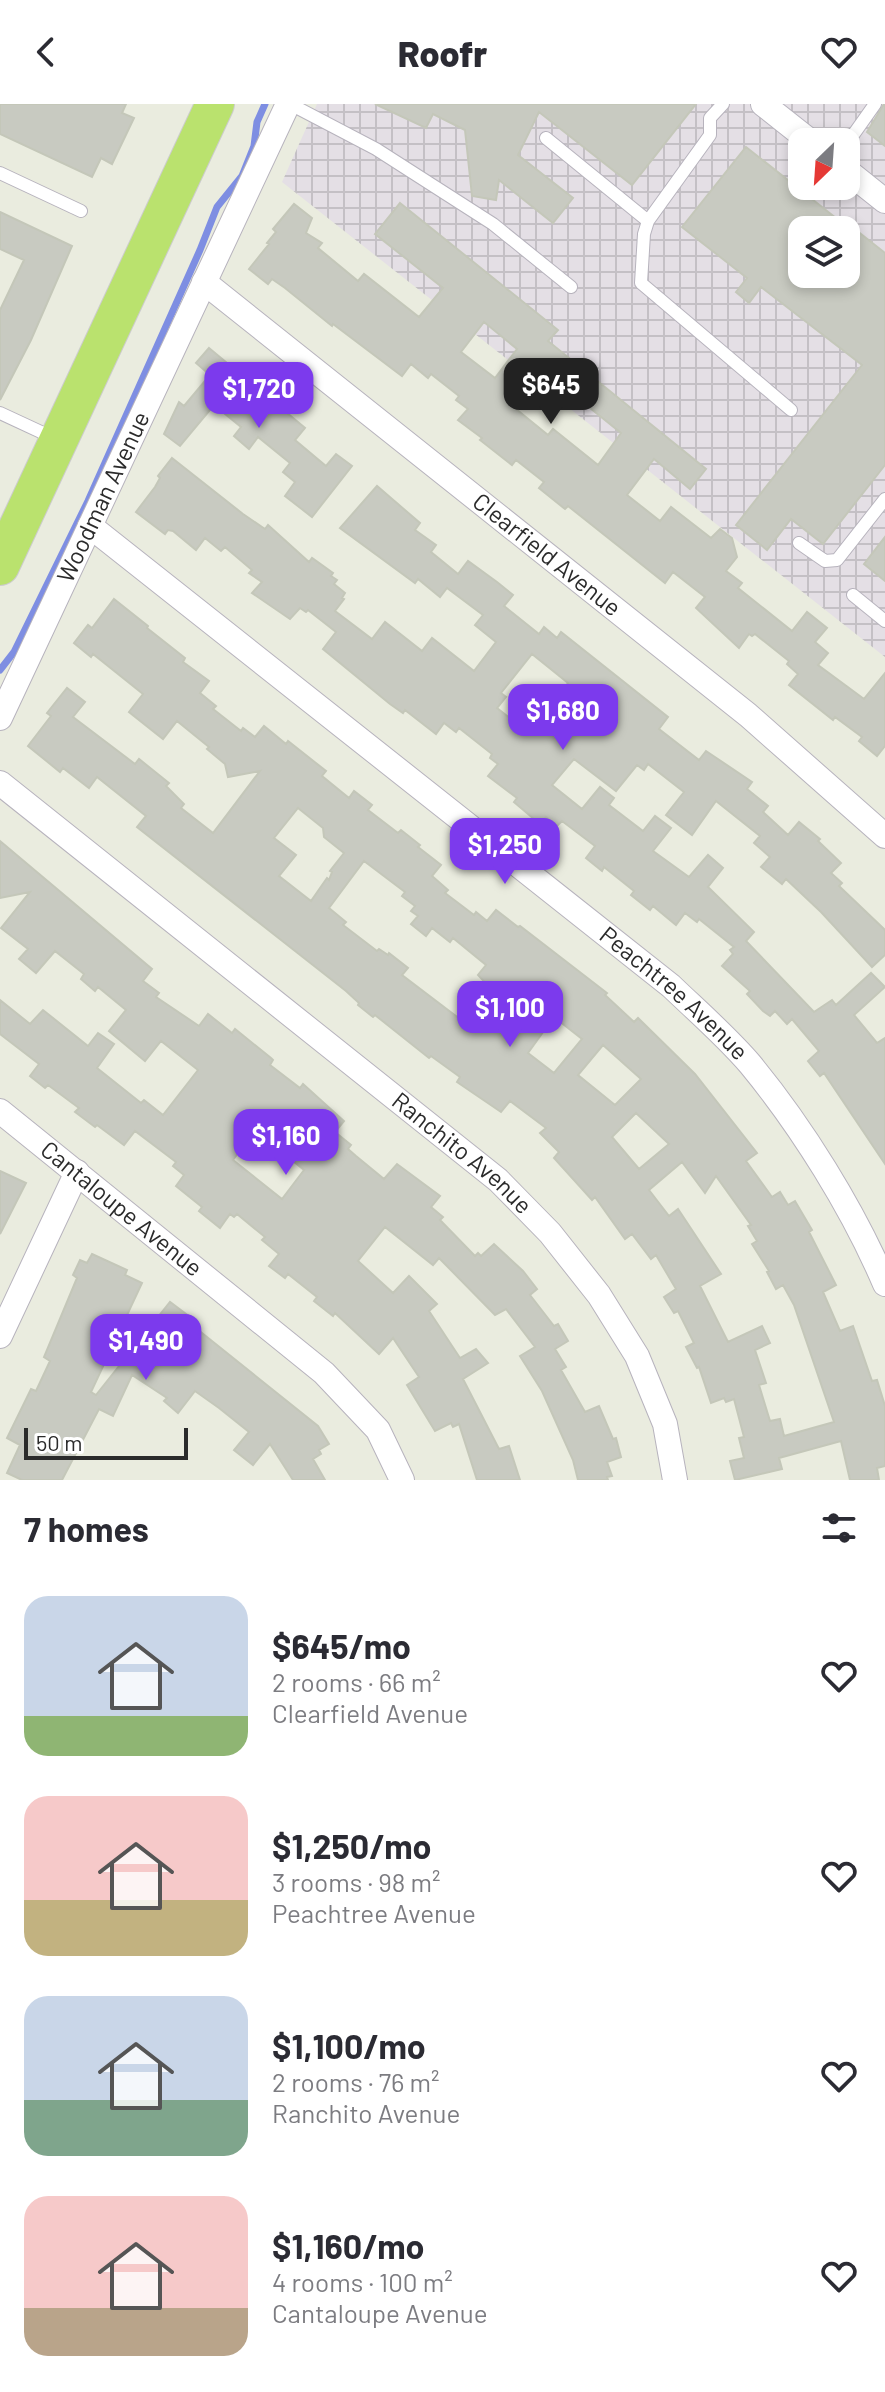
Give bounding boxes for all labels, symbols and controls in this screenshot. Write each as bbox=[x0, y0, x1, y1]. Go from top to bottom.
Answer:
icon: back bbox=[24, 30, 68, 74]
icon: heart bbox=[817, 30, 861, 74]
text: Roofr bbox=[398, 31, 487, 74]
north arrow bbox=[788, 128, 860, 200]
map controls bbox=[788, 128, 860, 288]
button: layers bbox=[788, 216, 860, 288]
pin: $645 bbox=[504, 358, 598, 426]
pin: $1,720 bbox=[194, 362, 324, 430]
text: $645 bbox=[522, 368, 580, 399]
text: $1,720 bbox=[222, 372, 296, 403]
street label: Woodman Avenue bbox=[50, 406, 155, 587]
street label: Clearfield Avenue bbox=[468, 486, 627, 621]
pin: $1,680 bbox=[498, 684, 628, 752]
text: $1,680 bbox=[526, 694, 600, 725]
pin: $1,250 bbox=[440, 818, 570, 886]
text: $1,250 bbox=[468, 828, 542, 859]
street label: Peachtree Avenue bbox=[595, 919, 755, 1065]
pin: $1,100 bbox=[445, 981, 575, 1049]
text: $1,100 bbox=[475, 991, 545, 1022]
street label: Ranchito Avenue bbox=[387, 1085, 539, 1219]
pin: $1,160 bbox=[221, 1109, 351, 1177]
text: $1,160 bbox=[252, 1119, 320, 1150]
street label: Cantaloupe Avenue bbox=[36, 1134, 209, 1282]
pin: $1,490 bbox=[81, 1314, 211, 1382]
text: $1,490 bbox=[108, 1324, 184, 1355]
scale bar bbox=[24, 1424, 188, 1460]
text: 50 m bbox=[36, 1429, 82, 1455]
icon: filters bbox=[817, 1506, 861, 1550]
text: 7 homes bbox=[24, 1508, 149, 1549]
text: $645/mo bbox=[272, 1625, 411, 1666]
icon: home bbox=[88, 1628, 184, 1724]
icon: heart bbox=[817, 1654, 861, 1698]
text: 2 rooms · 66 m² bbox=[272, 1666, 441, 1697]
text: Clearfield Avenue bbox=[272, 1697, 468, 1728]
text: $1,250/mo bbox=[272, 1825, 432, 1866]
icon: home bbox=[88, 1828, 184, 1924]
icon: heart bbox=[817, 1854, 861, 1898]
text: 3 rooms · 98 m² bbox=[272, 1866, 440, 1897]
text: Peachtree Avenue bbox=[272, 1897, 476, 1928]
text: $1,100/mo bbox=[272, 2025, 426, 2066]
icon: home bbox=[88, 2028, 184, 2124]
icon: heart bbox=[817, 2054, 861, 2098]
text: 2 rooms · 76 m² bbox=[272, 2066, 440, 2097]
text: Ranchito Avenue bbox=[272, 2097, 460, 2128]
text: $1,160/mo bbox=[272, 2225, 425, 2266]
icon: home bbox=[88, 2228, 184, 2324]
icon: heart bbox=[817, 2254, 861, 2298]
text: 4 rooms · 100 m² bbox=[272, 2266, 453, 2297]
text: Cantaloupe Avenue bbox=[272, 2297, 488, 2328]

